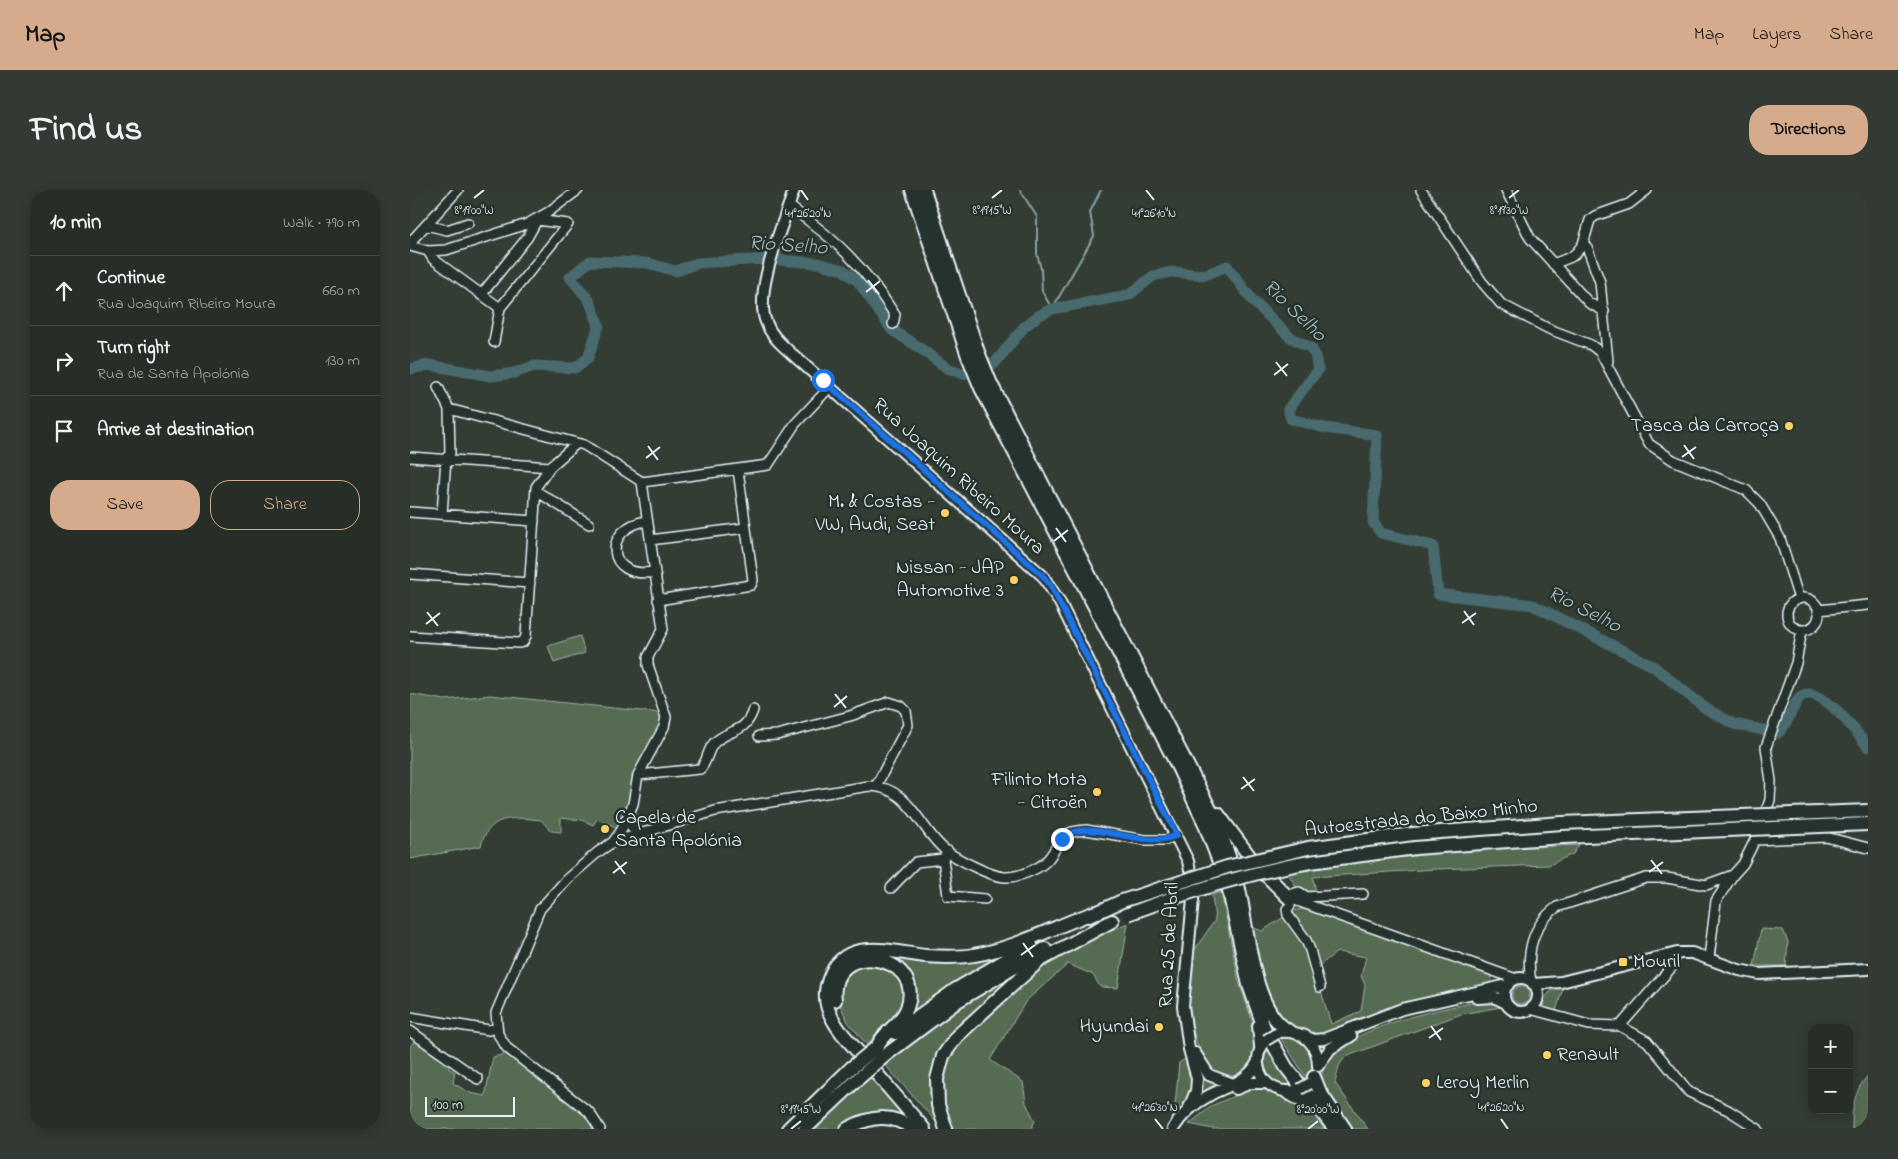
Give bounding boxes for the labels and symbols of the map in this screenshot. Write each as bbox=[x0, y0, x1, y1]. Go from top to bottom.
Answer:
text: 8°19'00"W bbox=[455, 202, 493, 220]
text: 8°19'15"W bbox=[972, 202, 1012, 220]
text: 8°19'30"W bbox=[1490, 202, 1528, 220]
text: 41°26'20"N bbox=[785, 205, 831, 223]
text: 41°26'10"N bbox=[1132, 205, 1176, 223]
water label: Rio Selho bbox=[748, 228, 829, 264]
water label: Rio Selho bbox=[1255, 273, 1334, 350]
route start bbox=[812, 369, 835, 392]
street label: Rua Joaquim Ribeiro Moura bbox=[865, 392, 1051, 562]
place label: Tasca da Carroça bbox=[1631, 412, 1779, 441]
marker: Tasca da Carroça bbox=[1783, 420, 1795, 432]
place label: M. & Costas - VW, Audi, Seat bbox=[814, 488, 935, 540]
marker: M. & Costas - VW, Audi, Seat bbox=[939, 507, 951, 519]
place label: Nissan - JAP Automotive 3 bbox=[896, 554, 1005, 606]
marker: Nissan - JAP Automotive 3 bbox=[1008, 574, 1020, 586]
water label: Rio Selho bbox=[1542, 579, 1627, 642]
place label: Filinto Mota - Citroën bbox=[990, 766, 1087, 818]
marker: Filinto Mota - Citroën bbox=[1091, 786, 1103, 798]
street label: Autoestrada do Baixo Minho bbox=[1303, 792, 1539, 846]
place label: Capela de Santa Apolónia bbox=[615, 804, 742, 856]
marker: Capela de Santa Apolónia bbox=[599, 823, 611, 835]
route end bbox=[1051, 828, 1074, 851]
street label: Rua 25 de Abril bbox=[1152, 881, 1188, 1009]
place label: Mouril bbox=[1633, 948, 1680, 977]
marker: Mouril bbox=[1617, 956, 1629, 968]
place label: Hyundai bbox=[1079, 1013, 1149, 1042]
marker: Hyundai bbox=[1153, 1021, 1165, 1033]
place label: Renault bbox=[1557, 1041, 1619, 1070]
marker: Renault bbox=[1541, 1049, 1553, 1061]
place label: Leroy Merlin bbox=[1436, 1069, 1529, 1098]
marker: Leroy Merlin bbox=[1420, 1077, 1432, 1089]
scale bar bbox=[425, 1094, 515, 1117]
text: 41°26'30"N bbox=[1132, 1099, 1178, 1117]
text: 41°26'20"N bbox=[1478, 1099, 1524, 1117]
text: 8°19'45"W bbox=[781, 1101, 821, 1119]
text: 8°20'00"W bbox=[1297, 1101, 1339, 1119]

